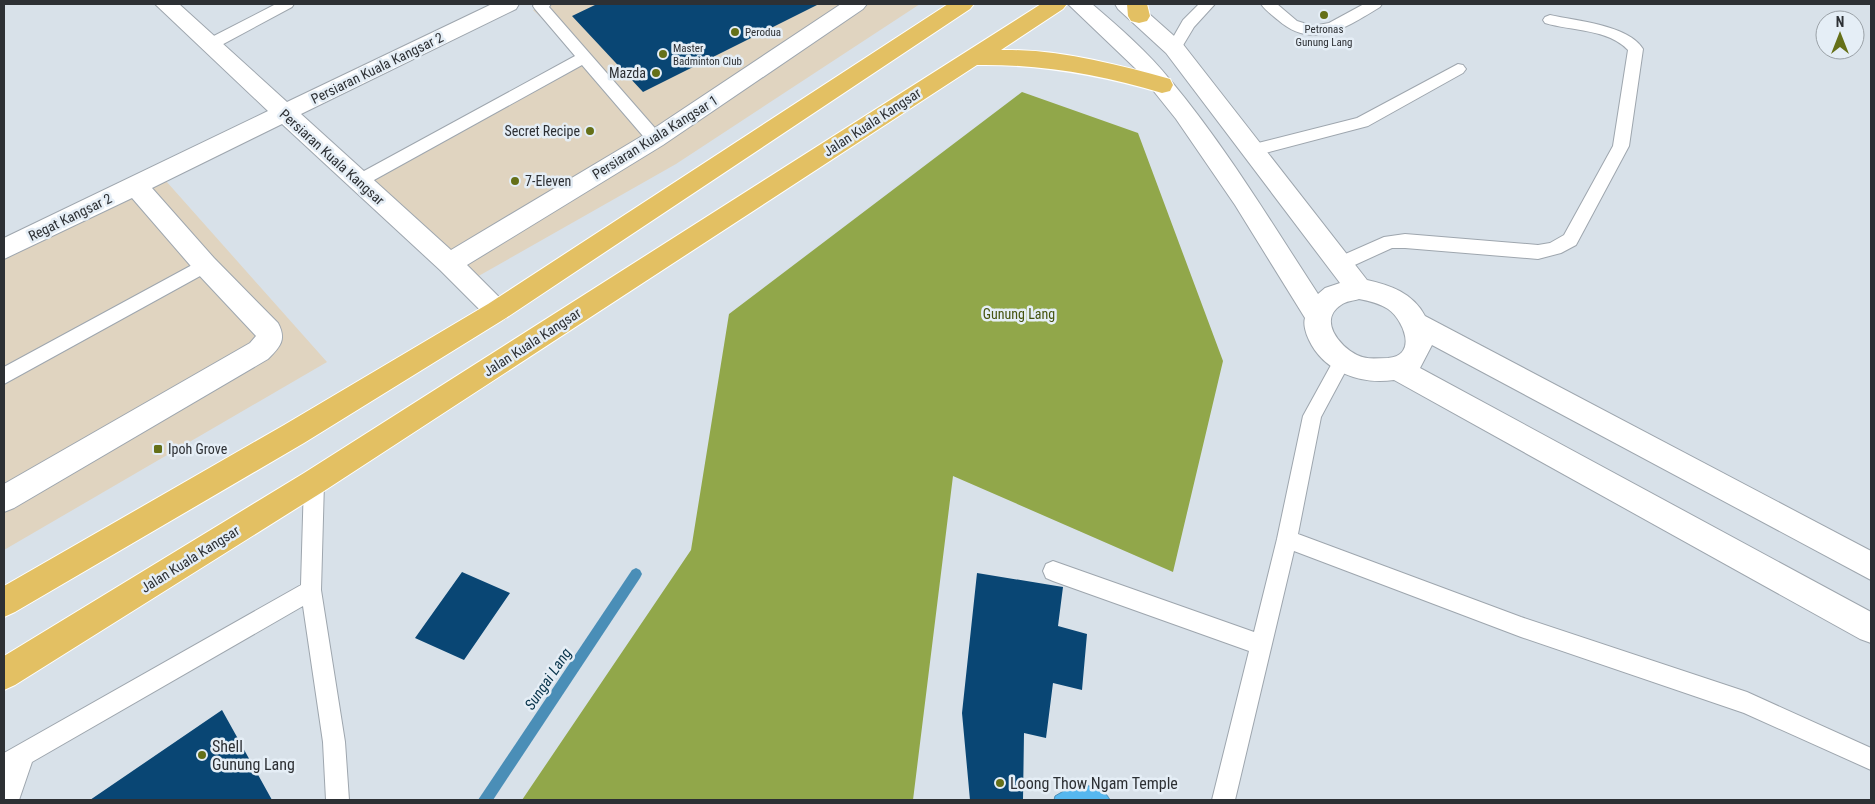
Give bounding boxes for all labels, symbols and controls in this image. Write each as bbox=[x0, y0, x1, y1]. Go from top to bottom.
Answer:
marker: Petronas Gunung Lang bbox=[1318, 9, 1330, 21]
north arrow bbox=[1815, 10, 1865, 60]
text: N bbox=[1836, 14, 1844, 30]
place label: Petronas Gunung Lang bbox=[1296, 23, 1353, 49]
marker: Perodua bbox=[729, 26, 741, 38]
place label: Perodua bbox=[745, 26, 781, 39]
street label: Persiaran Kuala Kangsar 2 bbox=[308, 29, 446, 107]
place label: Master Badminton Club bbox=[673, 42, 742, 68]
marker: Master Badminton Club bbox=[657, 48, 669, 60]
place label: Mazda bbox=[609, 65, 646, 81]
marker: Mazda bbox=[650, 67, 662, 79]
street label: Jalan Kuala Kangsar bbox=[820, 85, 924, 159]
street label: Persiaran Kuala Kangsar 1 bbox=[589, 92, 721, 182]
street label: Persiaran Kuala Kangsar bbox=[276, 106, 388, 208]
place label: Secret Recipe bbox=[505, 123, 580, 139]
marker: Secret Recipe bbox=[584, 125, 596, 137]
place label: 7-Eleven bbox=[525, 173, 571, 189]
marker: 7-Eleven bbox=[509, 175, 521, 187]
street label: Regat Kangsar 2 bbox=[26, 190, 114, 244]
street label: Jalan Kuala Kangsar bbox=[480, 305, 584, 379]
park label: Gunung Lang bbox=[983, 306, 1055, 322]
place label: Ipoh Grove bbox=[168, 441, 228, 457]
marker: Ipoh Grove bbox=[152, 443, 164, 455]
street label: Jalan Kuala Kangsar bbox=[138, 522, 242, 596]
water label: Sungai Lang bbox=[521, 645, 575, 713]
place label: Shell Gunung Lang bbox=[212, 737, 295, 774]
marker: Shell Gunung Lang bbox=[196, 749, 208, 761]
place label: Loong Thow Ngam Temple bbox=[1010, 774, 1178, 793]
marker: Loong Thow Ngam Temple bbox=[994, 777, 1006, 789]

